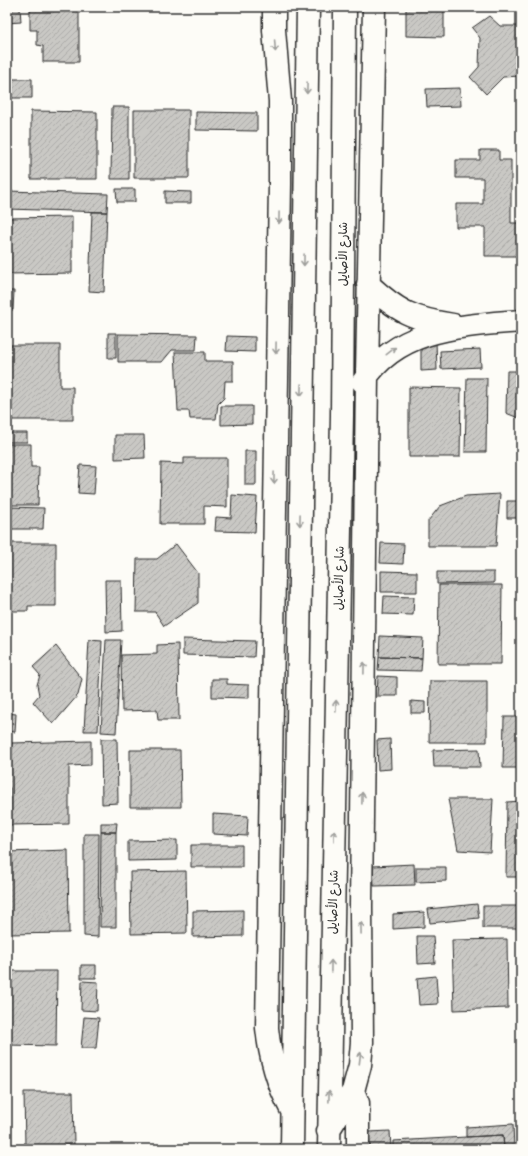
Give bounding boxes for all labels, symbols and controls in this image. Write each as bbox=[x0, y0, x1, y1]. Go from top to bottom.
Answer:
one-way arrow bbox=[271, 39, 278, 52]
one-way arrow bbox=[303, 81, 311, 94]
one-way arrow bbox=[275, 211, 283, 224]
street label: شارع الأصايل bbox=[335, 222, 352, 286]
one-way arrow bbox=[300, 253, 308, 266]
one-way arrow bbox=[272, 341, 280, 354]
one-way arrow bbox=[386, 347, 397, 355]
one-way arrow bbox=[298, 383, 305, 396]
one-way arrow bbox=[271, 471, 278, 484]
one-way arrow bbox=[296, 513, 304, 526]
street label: شارع الأصايل bbox=[330, 546, 349, 610]
one-way arrow bbox=[360, 662, 368, 675]
one-way arrow bbox=[333, 700, 340, 713]
one-way arrow bbox=[358, 792, 366, 805]
one-way arrow bbox=[330, 830, 338, 843]
street label: شارع الأصايل bbox=[324, 870, 343, 934]
one-way arrow bbox=[357, 922, 365, 935]
one-way arrow bbox=[328, 960, 335, 973]
one-way arrow bbox=[357, 1052, 364, 1065]
one-way arrow bbox=[325, 1090, 333, 1103]

